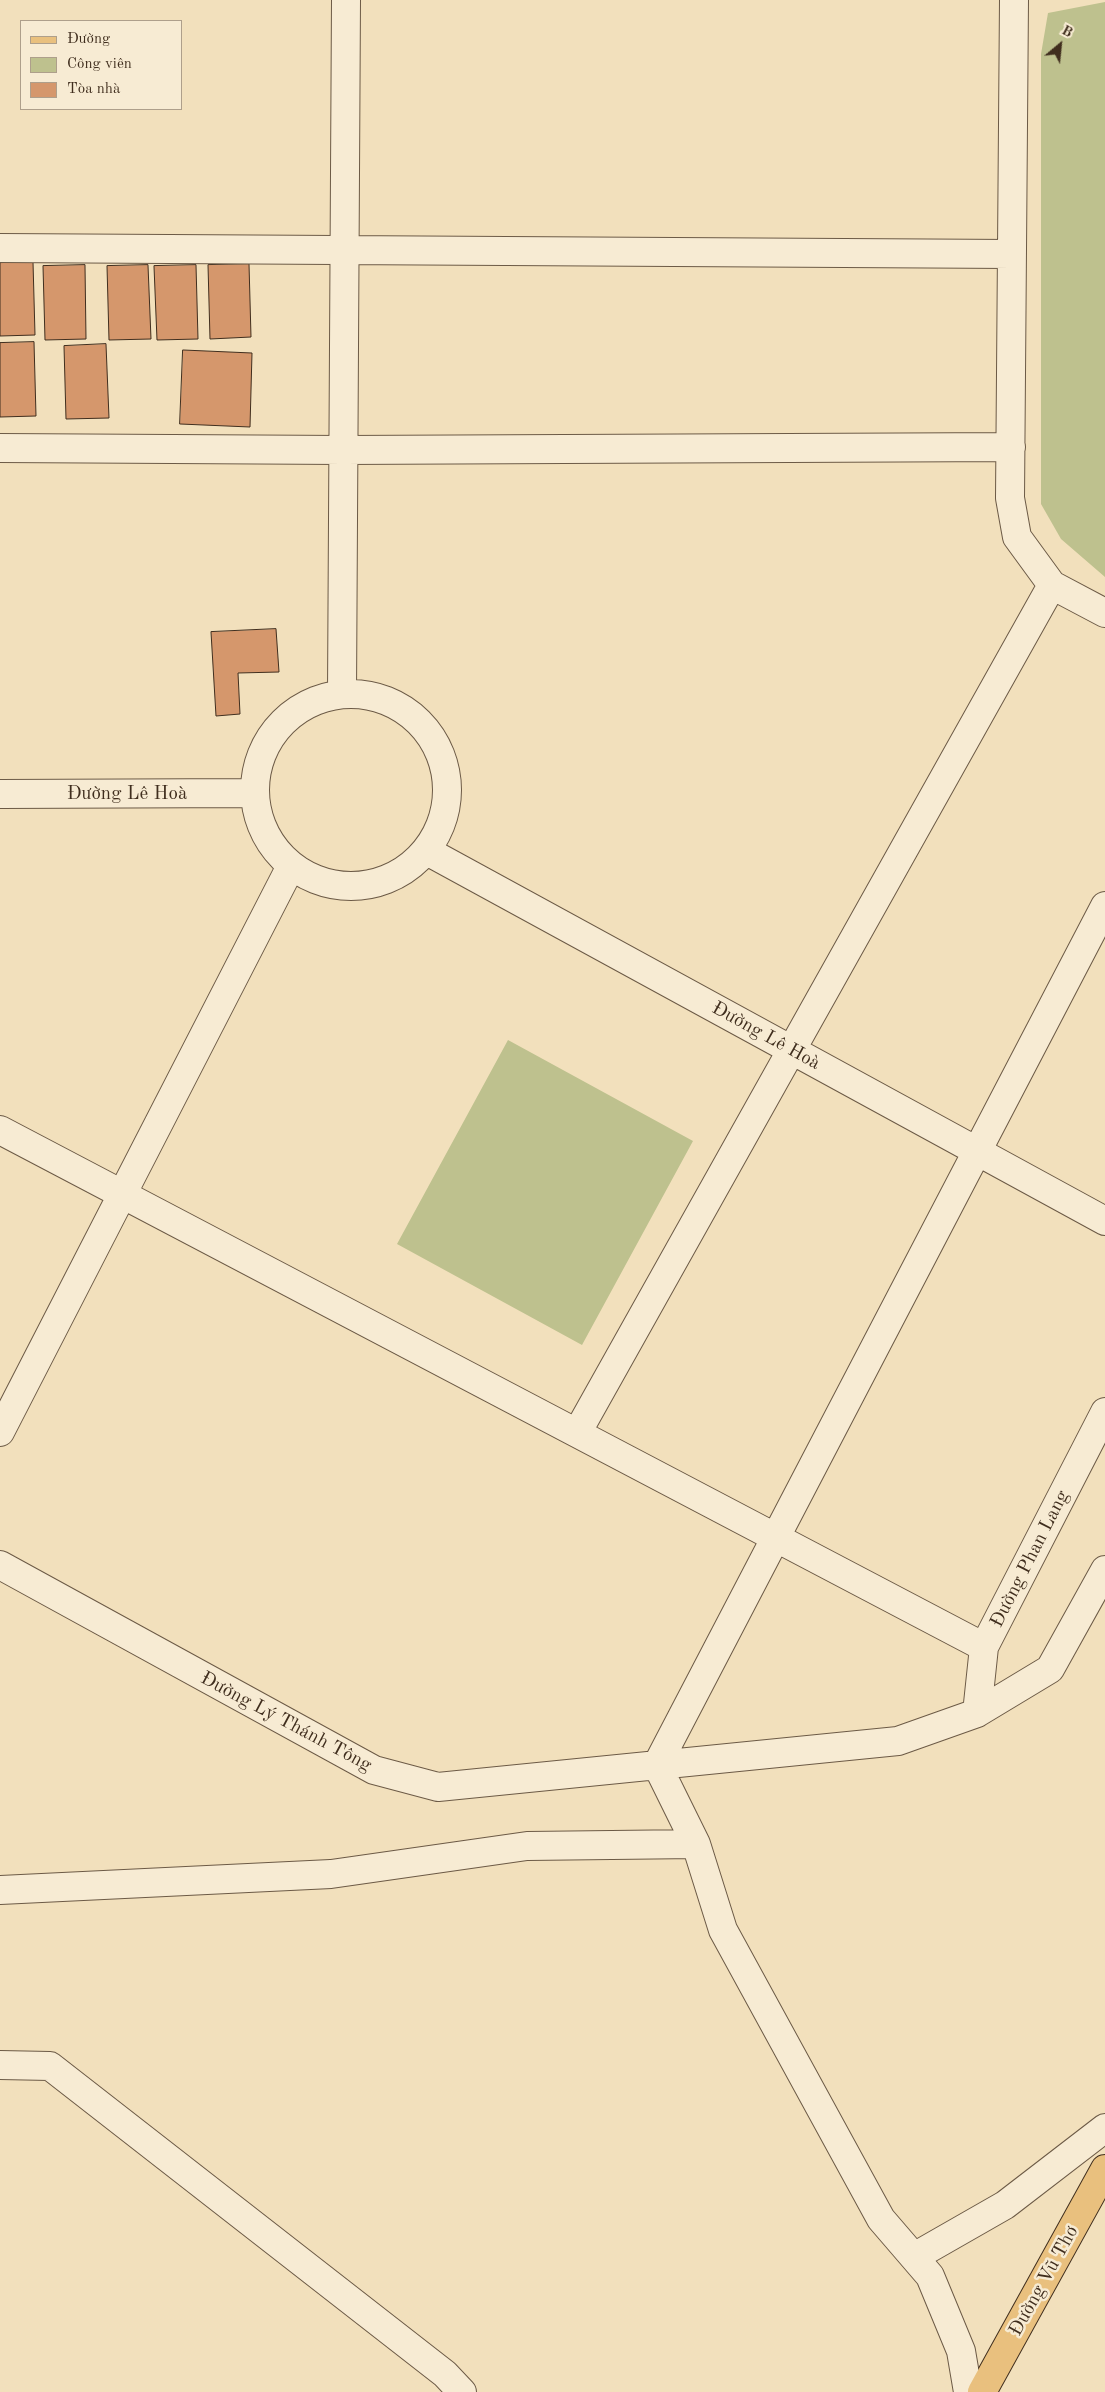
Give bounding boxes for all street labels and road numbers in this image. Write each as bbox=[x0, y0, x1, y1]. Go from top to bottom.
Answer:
street label: Đường Lê Hoà bbox=[67, 783, 187, 805]
street label: Đường Lê Hoà bbox=[708, 997, 824, 1075]
street label: Đường Phan Lang bbox=[986, 1487, 1074, 1631]
street label: Đường Lý Thánh Tông bbox=[196, 1667, 376, 1777]
street label: Đường Vũ Thơ bbox=[1004, 2222, 1084, 2340]

